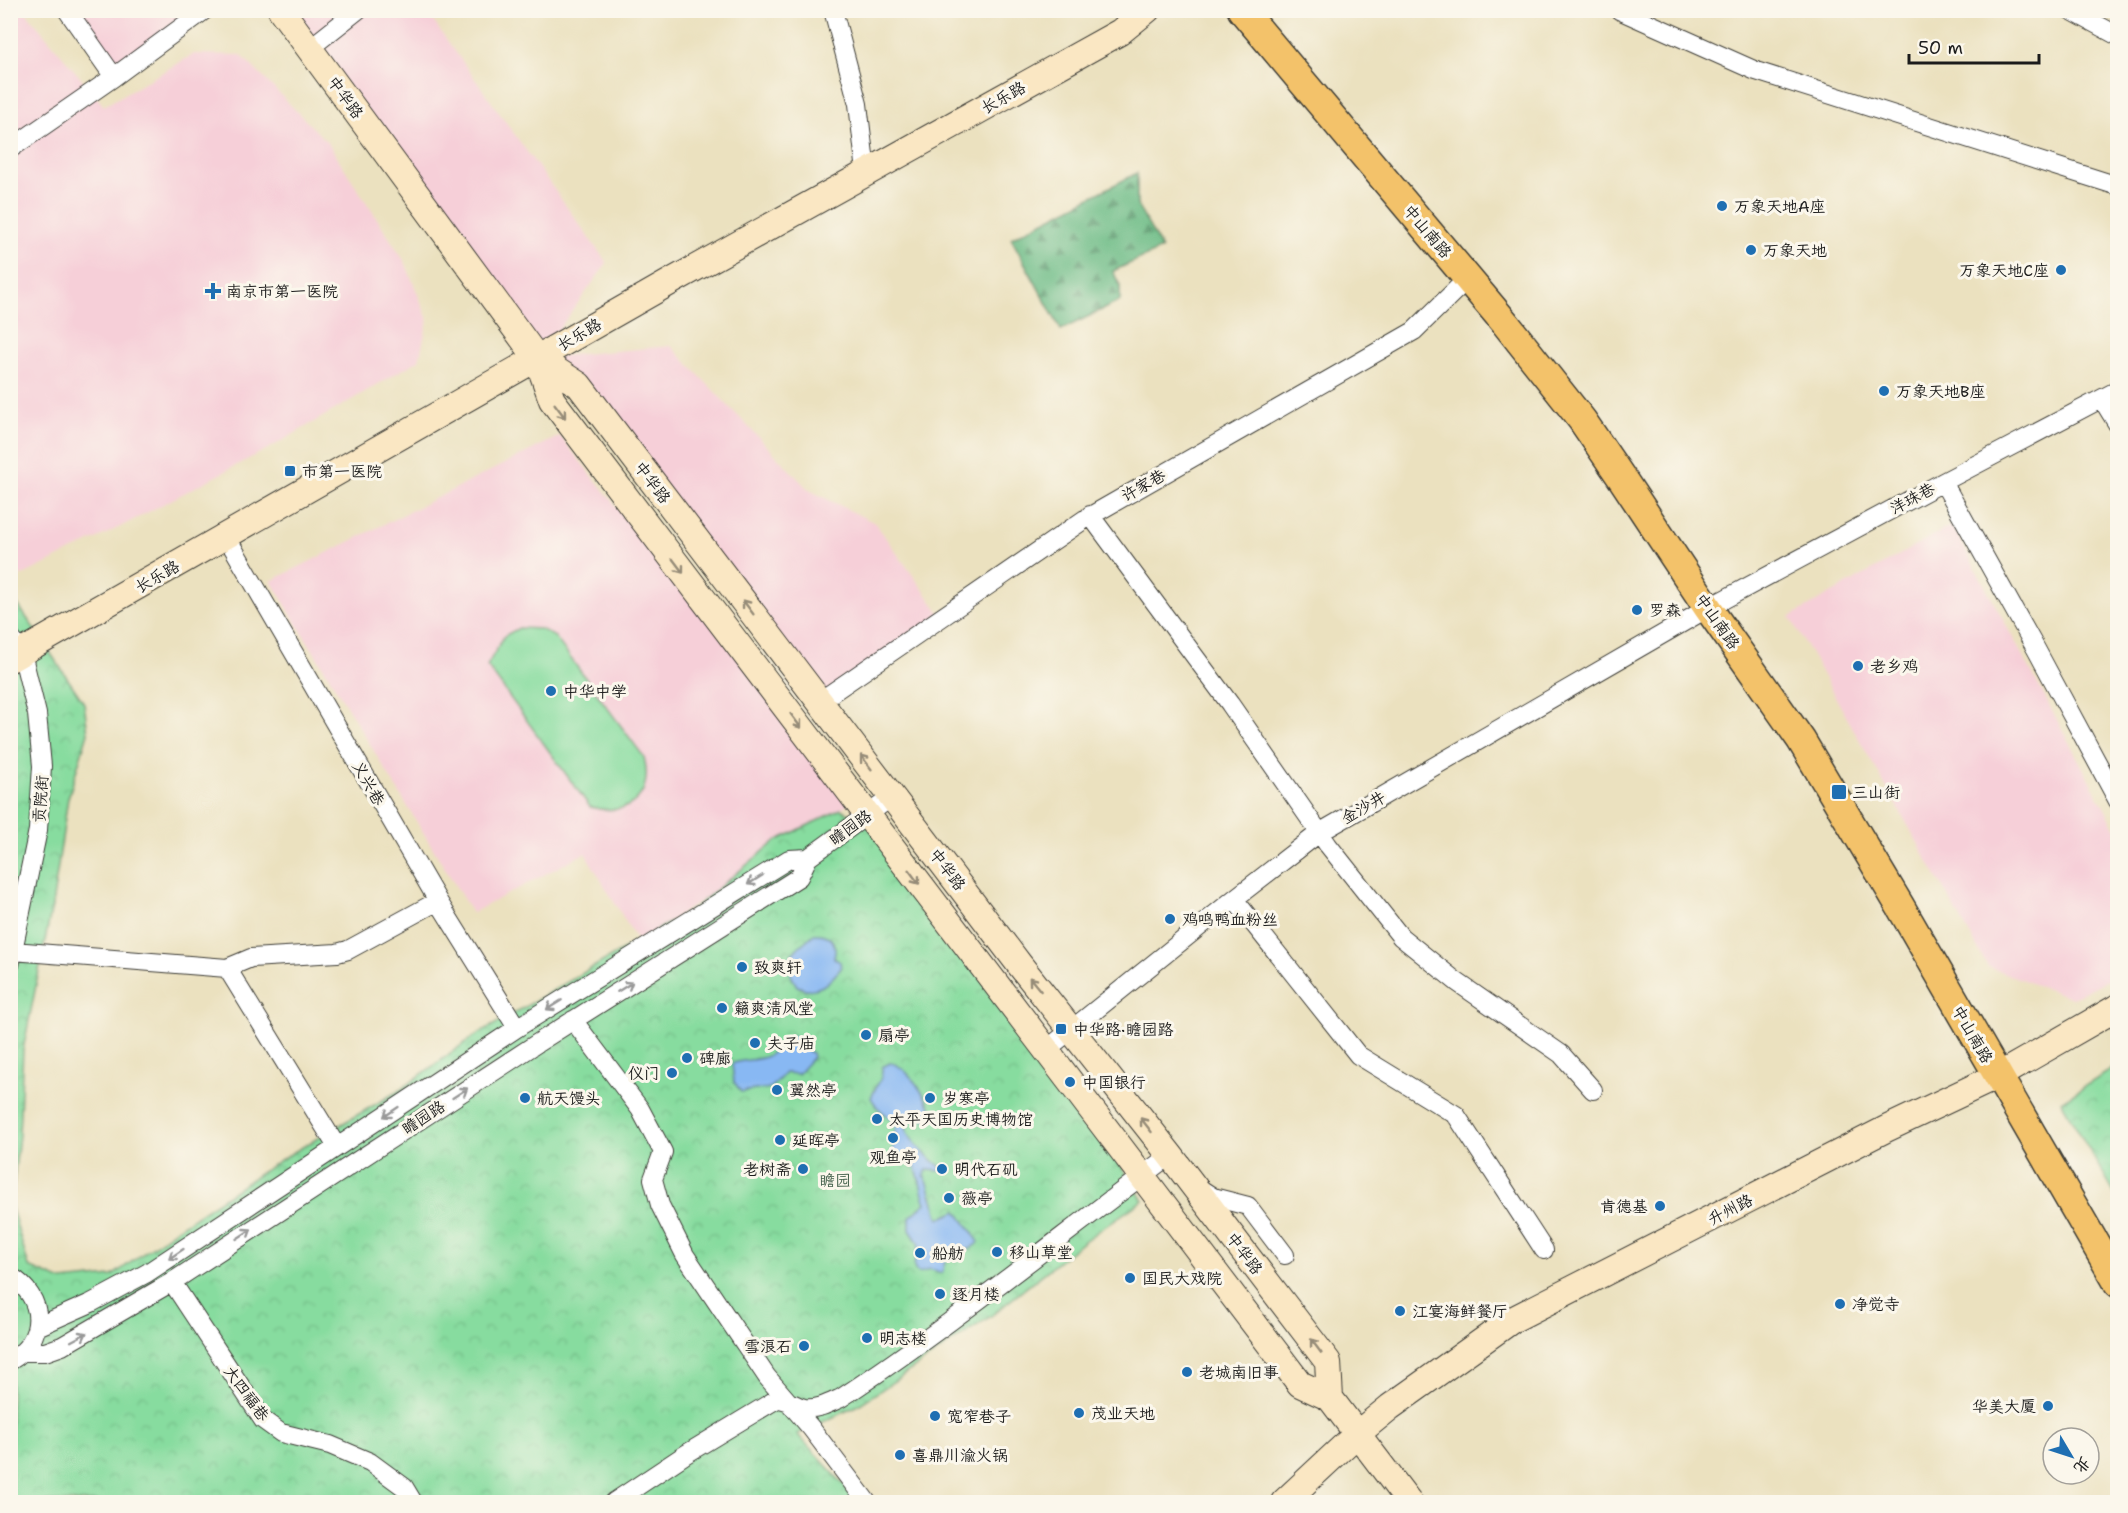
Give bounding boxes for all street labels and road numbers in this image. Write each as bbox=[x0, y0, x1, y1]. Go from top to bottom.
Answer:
street label: 中华路 bbox=[323, 72, 368, 123]
street label: 长乐路 bbox=[977, 77, 1029, 118]
street label: 中山南路 bbox=[1399, 200, 1456, 263]
street label: 长乐路 bbox=[553, 313, 605, 356]
street label: 中华路 bbox=[630, 457, 675, 508]
street label: 许家巷 bbox=[1117, 464, 1169, 507]
street label: 洋珠巷 bbox=[1886, 478, 1938, 519]
street label: 长乐路 bbox=[131, 555, 183, 598]
street label: 中山南路 bbox=[1691, 589, 1745, 654]
street label: 义兴巷 bbox=[347, 757, 390, 809]
street label: 贡院街 bbox=[28, 774, 53, 824]
street label: 金沙井 bbox=[1337, 786, 1389, 829]
street label: 瞻园路 bbox=[825, 805, 876, 850]
street label: 中华路 bbox=[925, 844, 970, 895]
street label: 中山南路 bbox=[1947, 1001, 1998, 1067]
street label: 瞻园路 bbox=[397, 1096, 449, 1139]
street label: 升州路 bbox=[1704, 1189, 1756, 1230]
street label: 中华路 bbox=[1222, 1228, 1267, 1279]
street label: 大四福巷 bbox=[219, 1361, 274, 1425]

